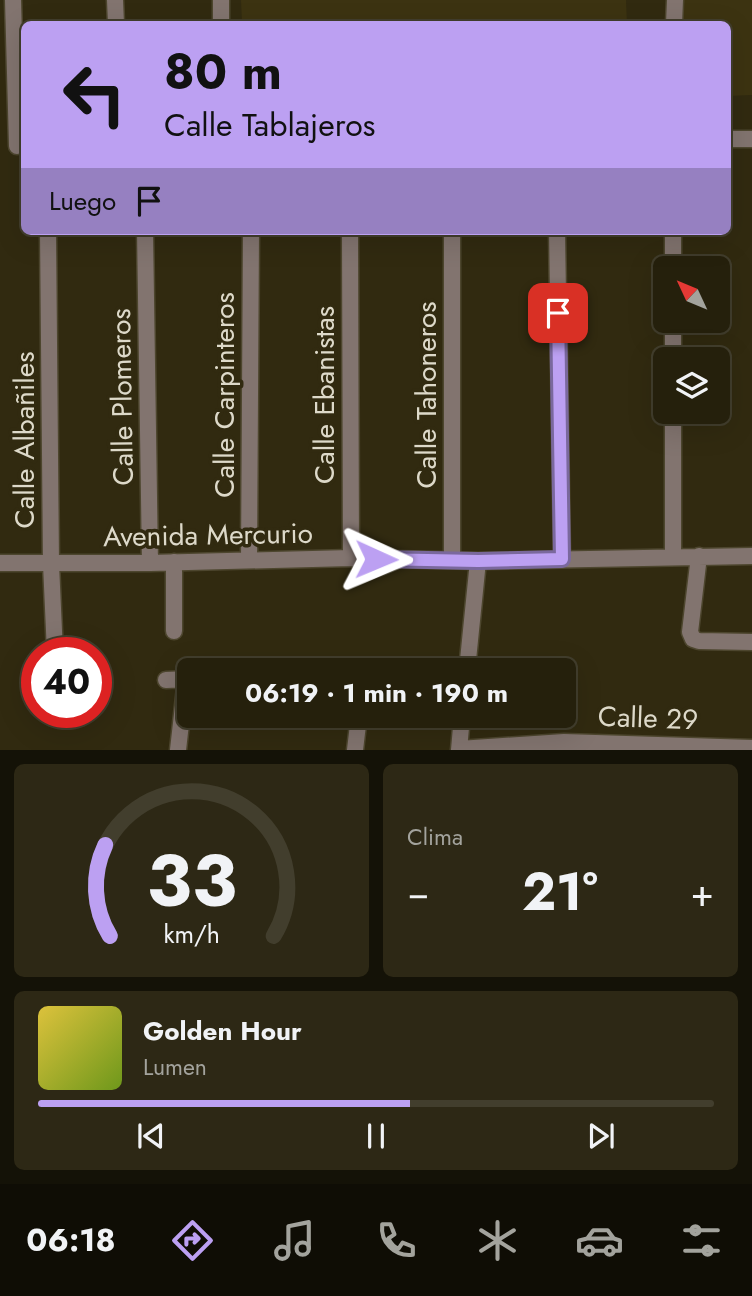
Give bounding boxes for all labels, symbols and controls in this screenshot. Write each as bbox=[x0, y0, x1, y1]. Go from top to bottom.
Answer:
text: 80 m bbox=[164, 37, 282, 107]
icon: left bbox=[49, 49, 140, 140]
text: Calle Tablajeros bbox=[164, 102, 376, 148]
text: Luego bbox=[49, 182, 116, 220]
icon: arrive bbox=[130, 182, 168, 220]
north arrow bbox=[653, 256, 730, 332]
map controls bbox=[653, 256, 730, 424]
pin bbox=[528, 283, 588, 343]
street label: Calle Carpinteros bbox=[204, 292, 245, 498]
icon: arrive bbox=[539, 294, 577, 332]
street label: Calle Tahoneros bbox=[406, 302, 447, 488]
street label: Calle Ebanistas bbox=[304, 306, 345, 484]
street label: Calle Plomeros bbox=[100, 308, 144, 486]
button: layers bbox=[653, 347, 730, 424]
street label: Calle Albañiles bbox=[4, 352, 45, 528]
street label: Avenida Mercurio bbox=[103, 513, 313, 557]
position arrow bbox=[339, 522, 413, 596]
speed limit sign: 40 bbox=[21, 637, 112, 728]
text: 06:19 · 1 min · 190 m bbox=[245, 674, 508, 712]
street label: Calle 29 bbox=[597, 696, 699, 740]
text: Clima bbox=[407, 820, 463, 854]
text: 33 bbox=[146, 829, 237, 934]
text: 21° bbox=[522, 854, 598, 930]
text: − bbox=[407, 865, 429, 920]
text: + bbox=[691, 865, 714, 920]
text: km/h bbox=[163, 916, 220, 952]
text: Golden Hour bbox=[143, 1012, 302, 1050]
text: Lumen bbox=[143, 1050, 207, 1084]
icon: previous bbox=[132, 1117, 170, 1155]
icon: pause bbox=[357, 1117, 395, 1155]
icon: next bbox=[582, 1117, 620, 1155]
icon: directions bbox=[168, 1216, 217, 1265]
icon: music bbox=[270, 1216, 319, 1265]
icon: phone bbox=[372, 1216, 421, 1265]
icon: climate bbox=[473, 1216, 522, 1265]
icon: car bbox=[575, 1216, 624, 1265]
icon: filters bbox=[677, 1216, 726, 1265]
text: 06:18 bbox=[26, 1217, 116, 1263]

